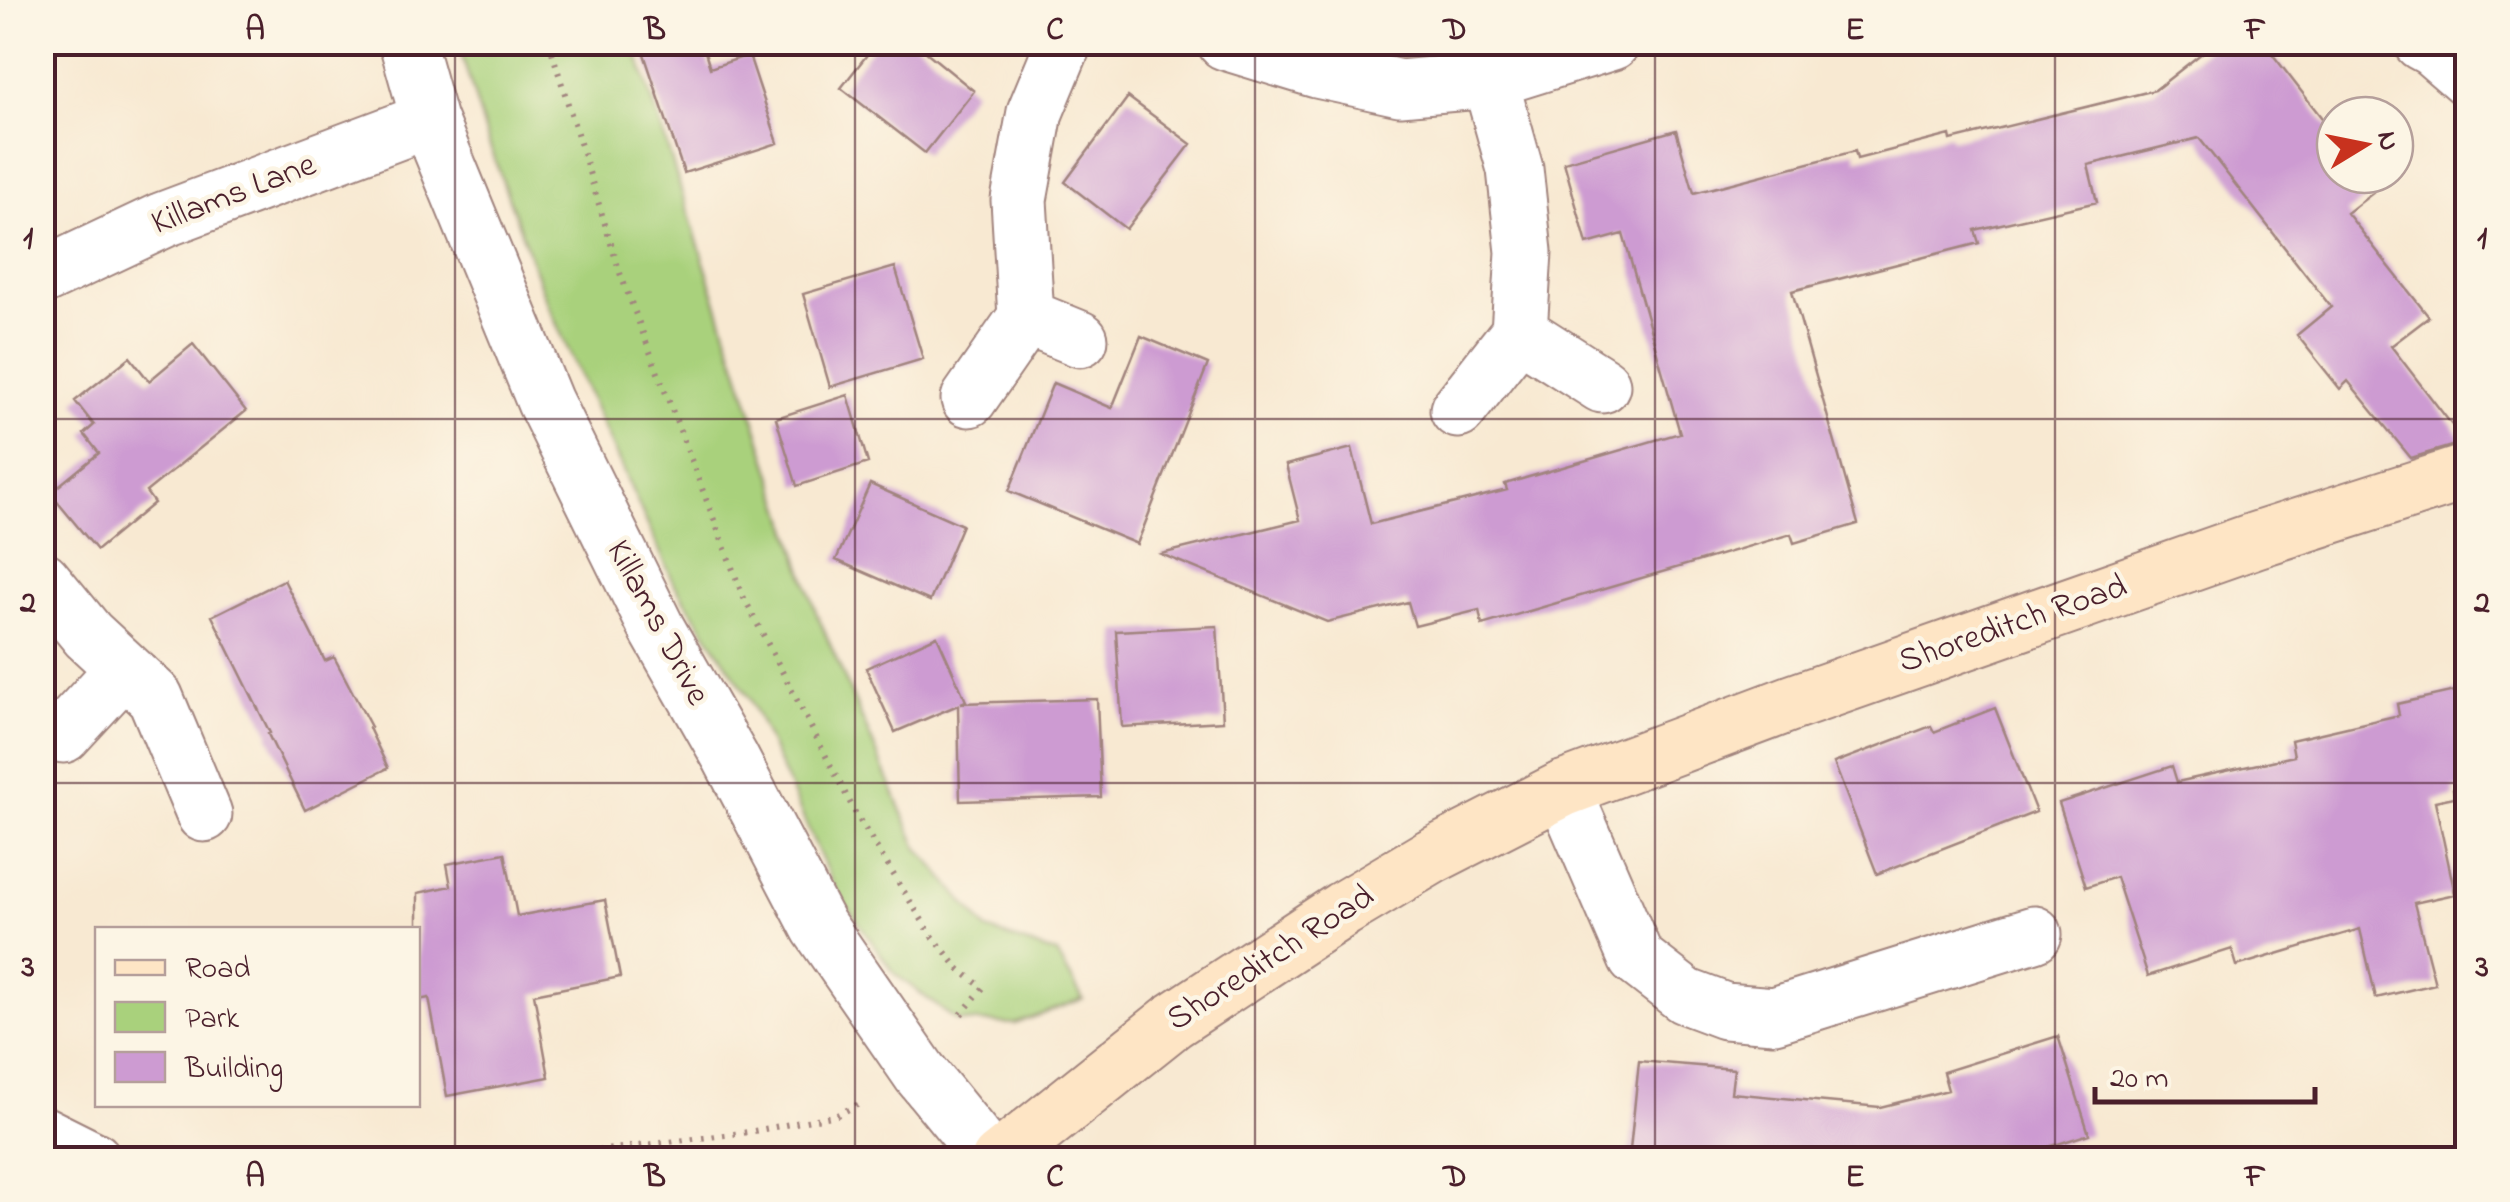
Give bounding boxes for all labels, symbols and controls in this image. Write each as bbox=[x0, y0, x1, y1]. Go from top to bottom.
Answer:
text: A bbox=[245, 8, 265, 55]
text: B bbox=[642, 8, 666, 55]
text: C bbox=[1046, 8, 1064, 55]
text: D bbox=[1441, 8, 1467, 55]
text: E bbox=[1845, 8, 1865, 55]
text: F bbox=[2243, 8, 2266, 55]
north arrow bbox=[2315, 95, 2415, 195]
text: N bbox=[2364, 128, 2408, 154]
street label: Killams Lane bbox=[144, 140, 324, 250]
text: 1 bbox=[23, 217, 33, 264]
text: 1 bbox=[2477, 217, 2487, 264]
street label: Killams Drive bbox=[592, 531, 722, 715]
street label: Shoreditch Road bbox=[1892, 562, 2134, 688]
text: 2 bbox=[19, 581, 36, 628]
text: 2 bbox=[2473, 581, 2490, 628]
street label: Shoreditch Road bbox=[1157, 873, 1385, 1045]
legend bbox=[95, 927, 420, 1107]
text: 3 bbox=[20, 945, 35, 992]
text: 3 bbox=[2474, 945, 2489, 992]
text: Road bbox=[185, 948, 250, 992]
text: Park bbox=[185, 998, 240, 1042]
scale bar bbox=[2095, 1042, 2315, 1104]
text: Building bbox=[184, 1048, 283, 1092]
text: 20 m bbox=[2110, 1058, 2169, 1102]
text: A bbox=[245, 1155, 265, 1202]
text: B bbox=[642, 1155, 666, 1202]
text: C bbox=[1046, 1155, 1064, 1202]
text: D bbox=[1441, 1155, 1467, 1202]
text: E bbox=[1845, 1155, 1865, 1202]
text: F bbox=[2243, 1155, 2266, 1202]

